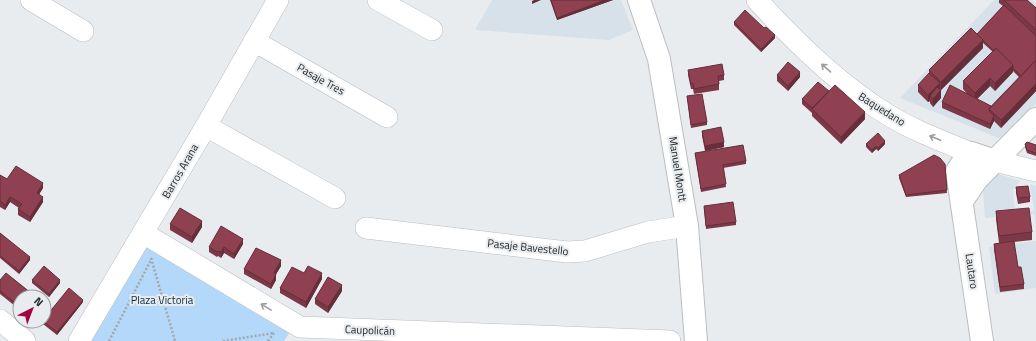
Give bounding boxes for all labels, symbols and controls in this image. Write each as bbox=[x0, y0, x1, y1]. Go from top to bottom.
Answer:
street label: Pasaje Tres bbox=[294, 59, 348, 99]
one-way arrow bbox=[821, 64, 832, 73]
street label: Baquedano bbox=[855, 88, 909, 130]
one-way arrow bbox=[930, 134, 942, 142]
street label: Manuel Montt bbox=[665, 135, 691, 203]
street label: Barros Arana bbox=[158, 140, 202, 201]
street label: Pasaje Bavestello bbox=[487, 235, 569, 259]
street label: Lautaro bbox=[962, 252, 982, 290]
north arrow bbox=[12, 289, 52, 329]
park label: Plaza Victoria bbox=[131, 292, 194, 308]
text: N bbox=[31, 293, 47, 310]
one-way arrow bbox=[261, 303, 272, 311]
street label: Caupolicán bbox=[345, 321, 395, 339]

